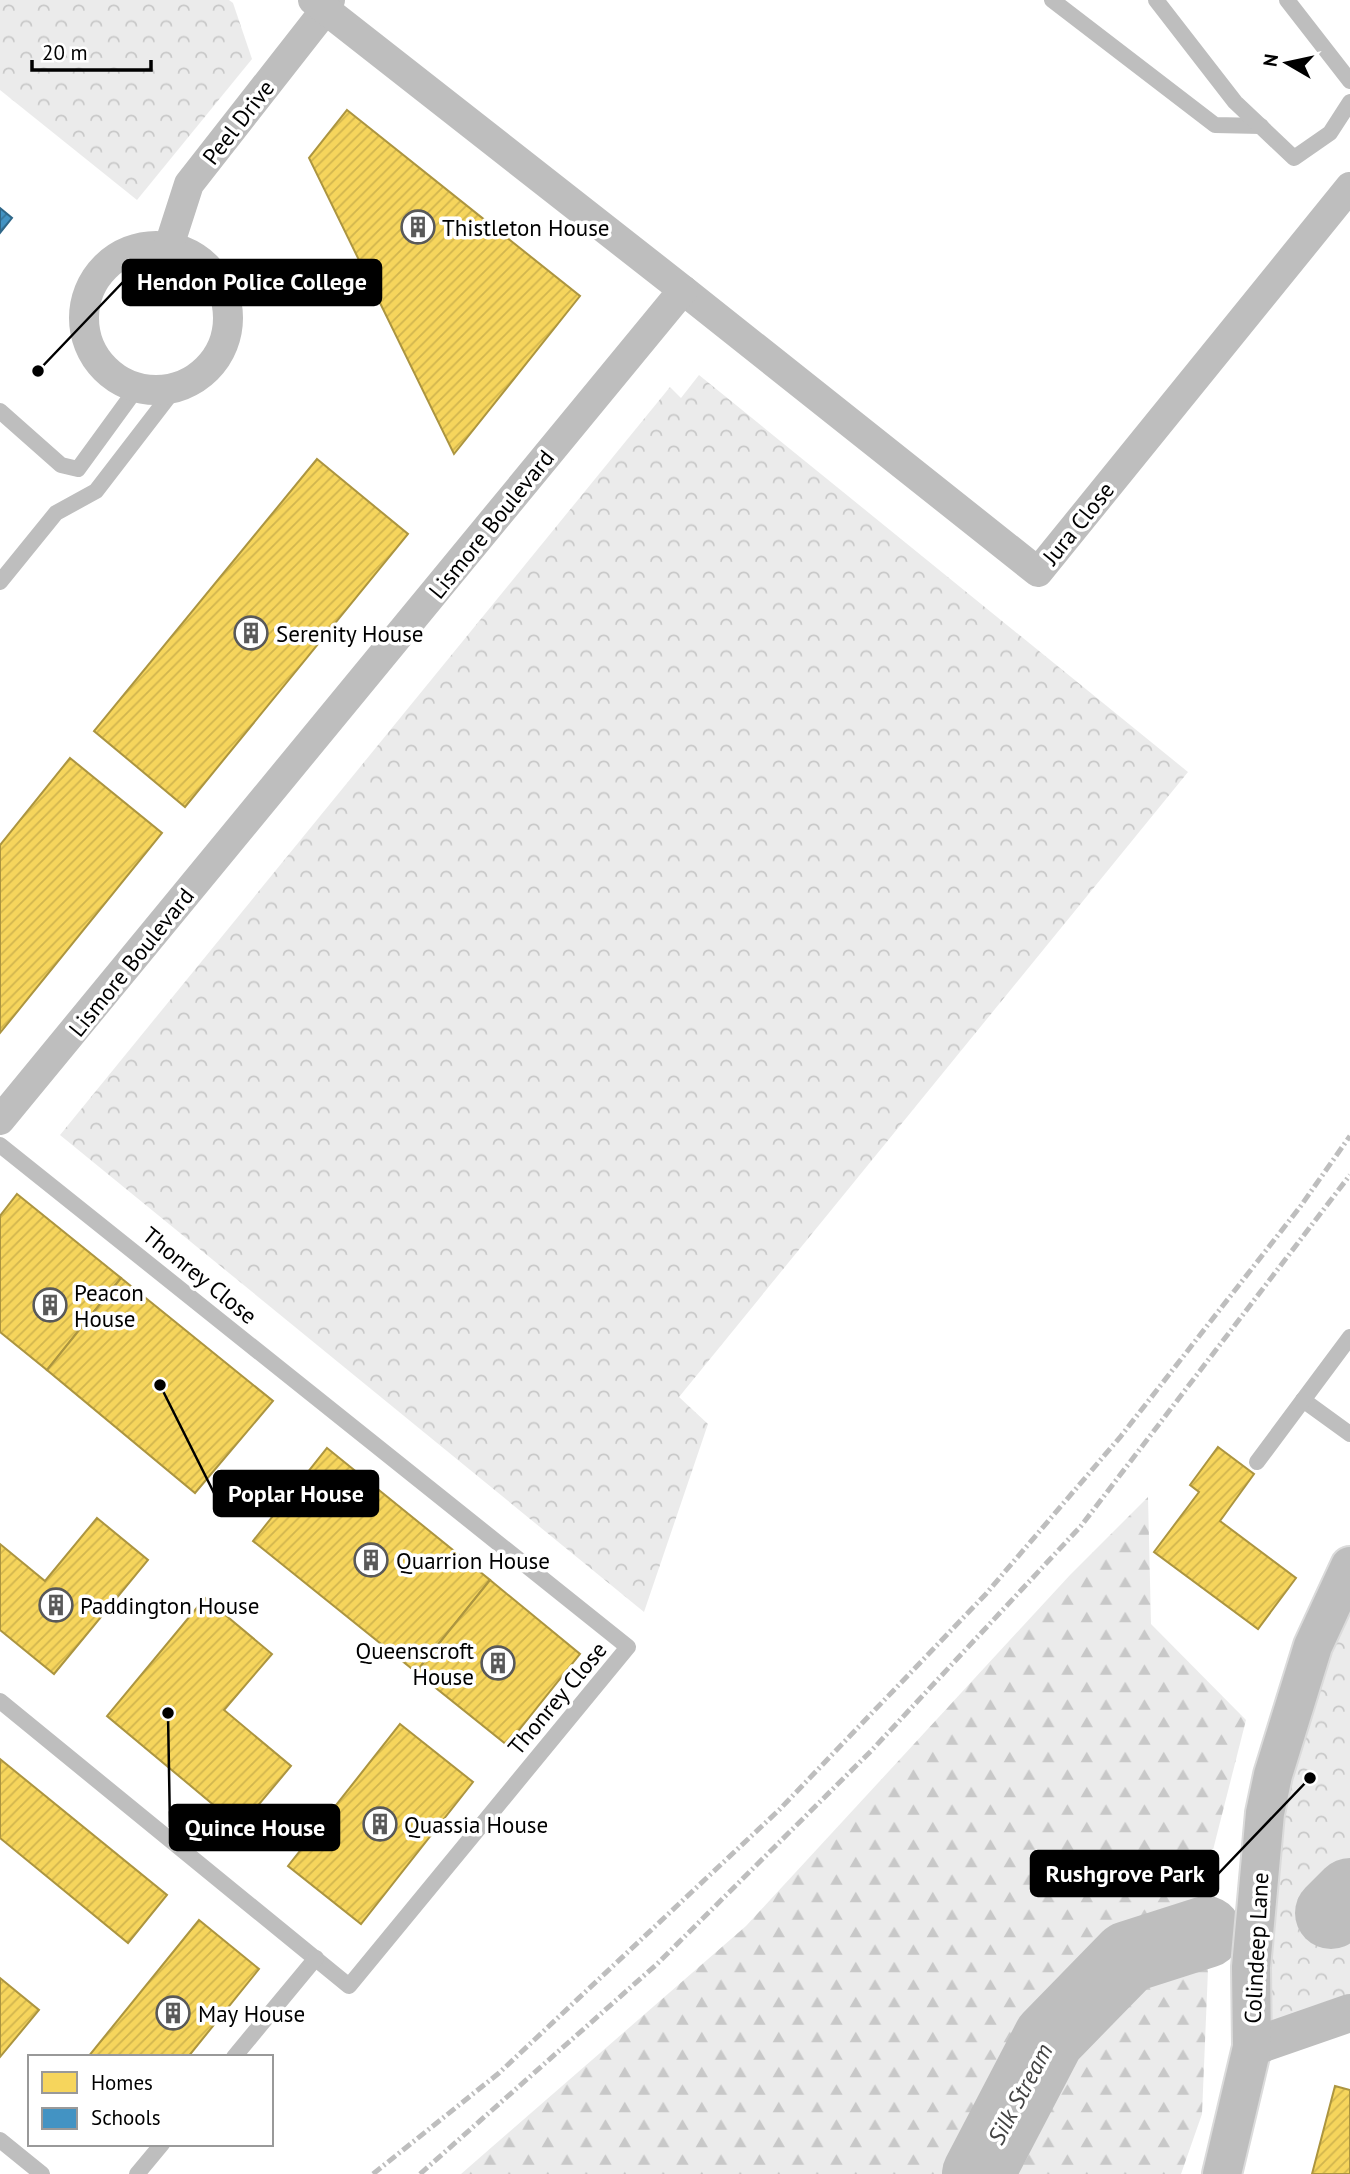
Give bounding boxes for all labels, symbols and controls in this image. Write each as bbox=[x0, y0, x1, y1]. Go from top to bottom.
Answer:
scale bar bbox=[32, 28, 150, 72]
north arrow bbox=[1252, 28, 1322, 98]
text: 20 m bbox=[42, 39, 88, 66]
text: N bbox=[1257, 52, 1283, 68]
street label: Peel Drive bbox=[196, 74, 280, 170]
building icon: Thistleton House bbox=[399, 208, 437, 246]
place label: Thistleton House bbox=[442, 213, 610, 242]
callout: Hendon Police College bbox=[123, 260, 381, 305]
text: Hendon Police College bbox=[137, 266, 367, 297]
street label: Lismore Boulevard bbox=[422, 444, 560, 604]
street label: Jura Close bbox=[1035, 476, 1120, 571]
building icon: Serenity House bbox=[232, 614, 270, 652]
place label: Serenity House bbox=[276, 619, 424, 648]
street label: Lismore Boulevard bbox=[62, 882, 200, 1042]
street label: Thonrey Close bbox=[137, 1220, 263, 1330]
place label: Peacon House bbox=[74, 1278, 144, 1333]
building icon: Peacon House bbox=[31, 1286, 69, 1324]
callout: Poplar House bbox=[214, 1471, 378, 1516]
text: Poplar House bbox=[228, 1478, 364, 1509]
building icon: Quarrion House bbox=[352, 1541, 390, 1579]
place label: Quarrion House bbox=[396, 1546, 550, 1575]
building icon: Paddington House bbox=[37, 1586, 75, 1624]
place label: Paddington House bbox=[80, 1591, 259, 1620]
place label: Queenscroft House bbox=[355, 1636, 474, 1691]
street label: Thonrey Close bbox=[501, 1636, 613, 1760]
building icon: Queenscroft House bbox=[479, 1644, 517, 1682]
callout: Quince House bbox=[170, 1805, 339, 1850]
building icon: Quassia House bbox=[361, 1805, 399, 1843]
place label: Quassia House bbox=[404, 1810, 548, 1839]
text: Quince House bbox=[185, 1812, 325, 1843]
callout: Rushgrove Park bbox=[1031, 1851, 1218, 1896]
text: Rushgrove Park bbox=[1045, 1858, 1205, 1889]
street label: Colindeep Lane bbox=[1238, 1872, 1274, 2024]
building icon: May House bbox=[154, 1994, 192, 2032]
place label: May House bbox=[198, 1999, 305, 2028]
water label: Silk Stream bbox=[980, 2038, 1060, 2150]
legend bbox=[28, 2055, 273, 2146]
text: Homes bbox=[91, 2069, 153, 2096]
text: Schools bbox=[91, 2104, 161, 2131]

